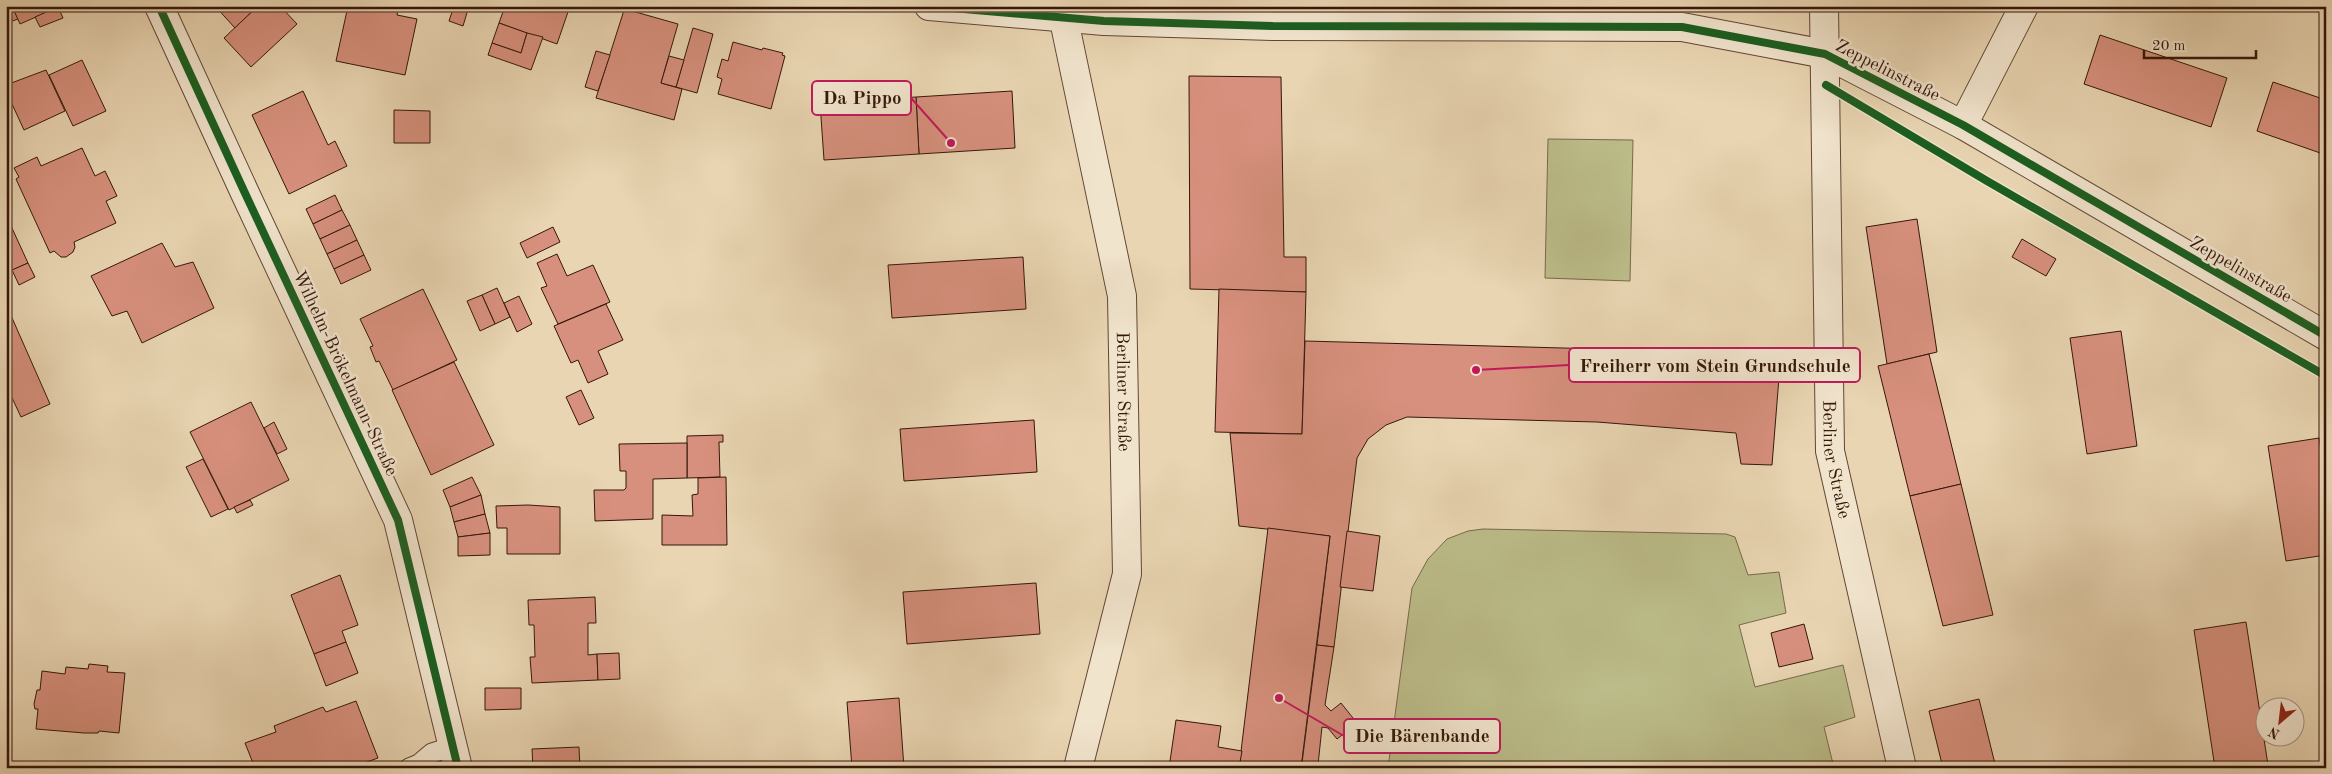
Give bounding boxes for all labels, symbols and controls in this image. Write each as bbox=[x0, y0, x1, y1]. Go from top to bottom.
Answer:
scale bar bbox=[2144, 28, 2257, 60]
street label: Zeppelinstraße bbox=[1832, 37, 1943, 105]
text: 20 m bbox=[2152, 39, 2186, 54]
callout: Da Pippo bbox=[812, 81, 911, 115]
text: Da Pippo bbox=[822, 90, 902, 109]
street label: Zeppelinstraße bbox=[2186, 233, 2295, 306]
street label: Wilhelm-Brökelmann-Straße bbox=[290, 268, 401, 479]
street label: Berliner Straße bbox=[1113, 332, 1133, 452]
callout: Freiherr vom Stein Grundschule bbox=[1569, 348, 1860, 382]
text: Freiherr vom Stein Grundschule bbox=[1579, 358, 1851, 377]
street label: Berliner Straße bbox=[1819, 400, 1853, 520]
north arrow bbox=[2254, 696, 2304, 746]
callout: Die Bärenbande bbox=[1344, 719, 1500, 753]
text: N bbox=[2266, 724, 2282, 741]
text: Die Bärenbande bbox=[1354, 728, 1490, 747]

